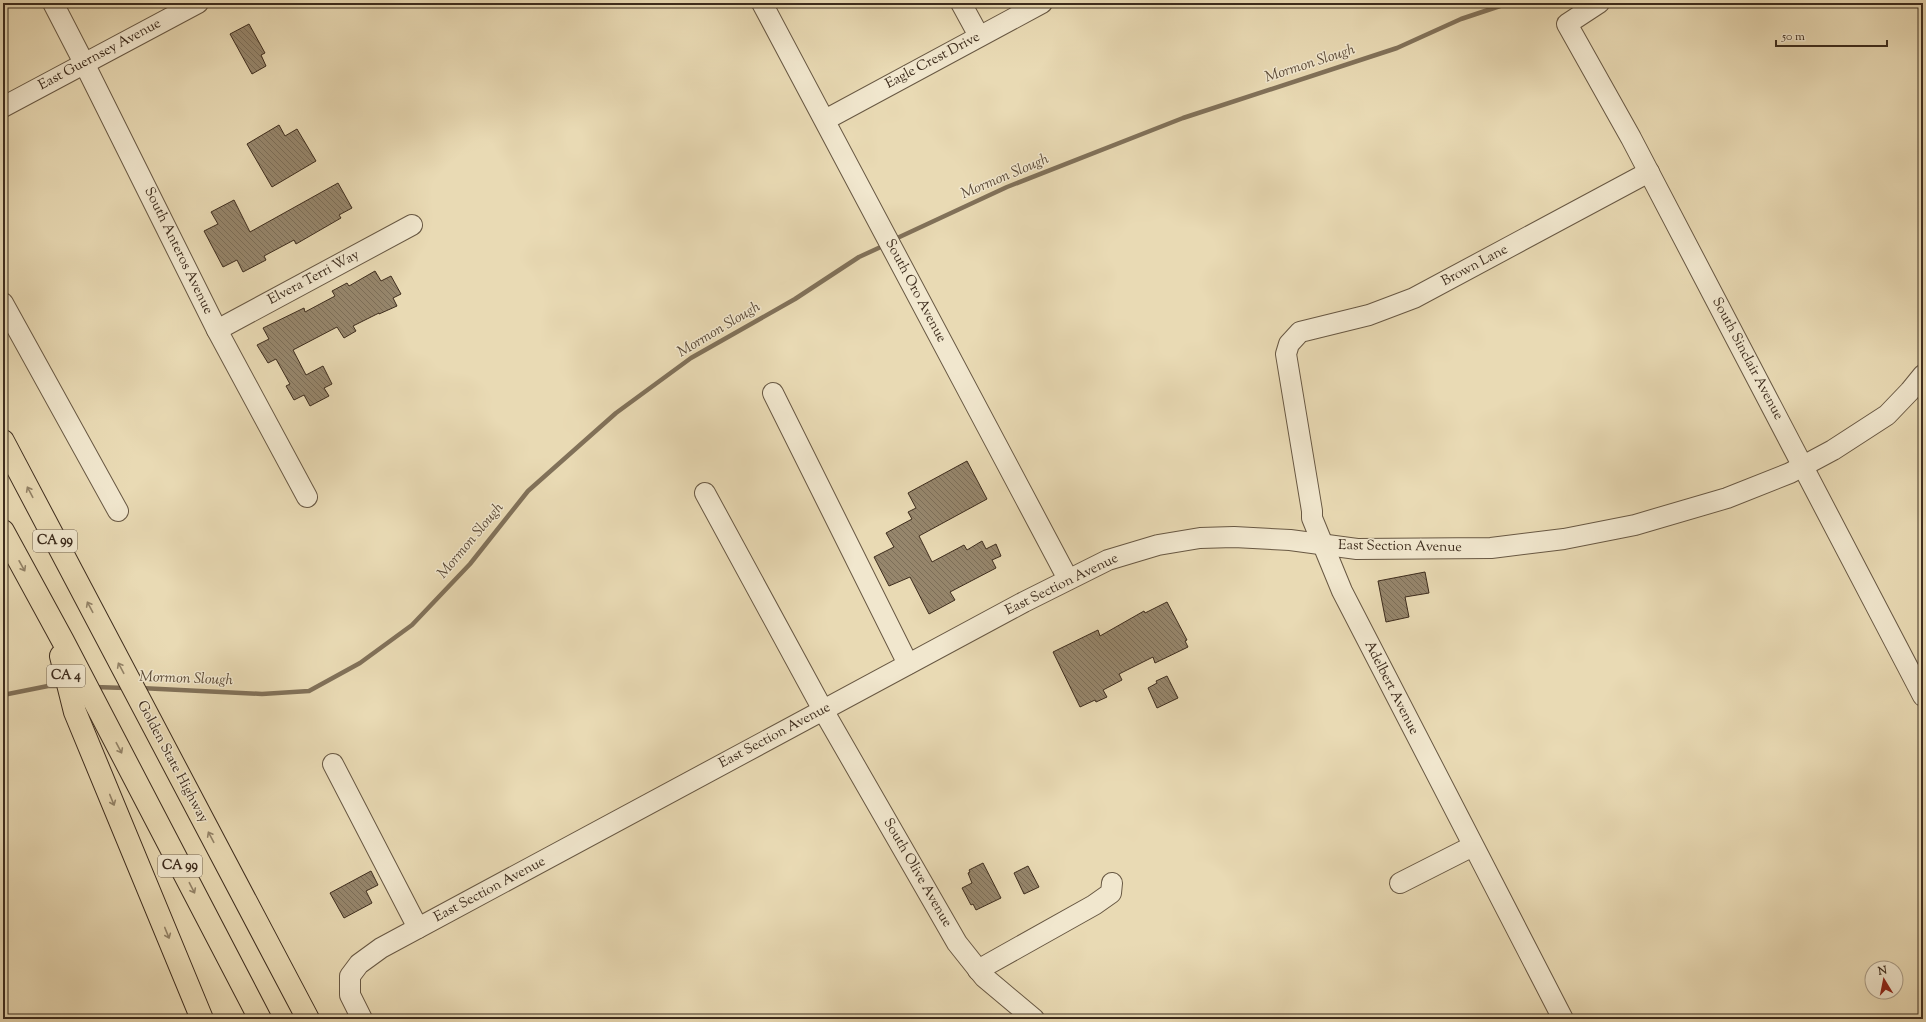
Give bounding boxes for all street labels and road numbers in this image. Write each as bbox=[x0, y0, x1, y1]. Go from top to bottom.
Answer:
street label: East Guernsey Avenue bbox=[35, 14, 165, 96]
street label: Eagle Crest Drive bbox=[882, 28, 984, 94]
street label: South Anteros Avenue bbox=[139, 184, 217, 318]
street label: South Oro Avenue bbox=[879, 236, 951, 346]
street label: Brown Lane bbox=[1438, 240, 1512, 292]
street label: Elvera Terri Way bbox=[265, 245, 363, 311]
street label: South Sinclair Avenue bbox=[1706, 294, 1788, 424]
road number: CA 99 bbox=[33, 530, 77, 552]
street label: East Section Avenue bbox=[1338, 536, 1462, 558]
street label: East Section Avenue bbox=[1002, 549, 1122, 621]
street label: Adelbert Avenue bbox=[1359, 638, 1423, 738]
road number: CA 4 bbox=[47, 665, 85, 687]
street label: Golden State Highway bbox=[131, 697, 213, 827]
street label: East Section Avenue bbox=[716, 698, 834, 774]
street label: South Olive Avenue bbox=[878, 815, 956, 931]
street label: East Section Avenue bbox=[431, 852, 549, 928]
road number: CA 99 bbox=[158, 855, 202, 877]

